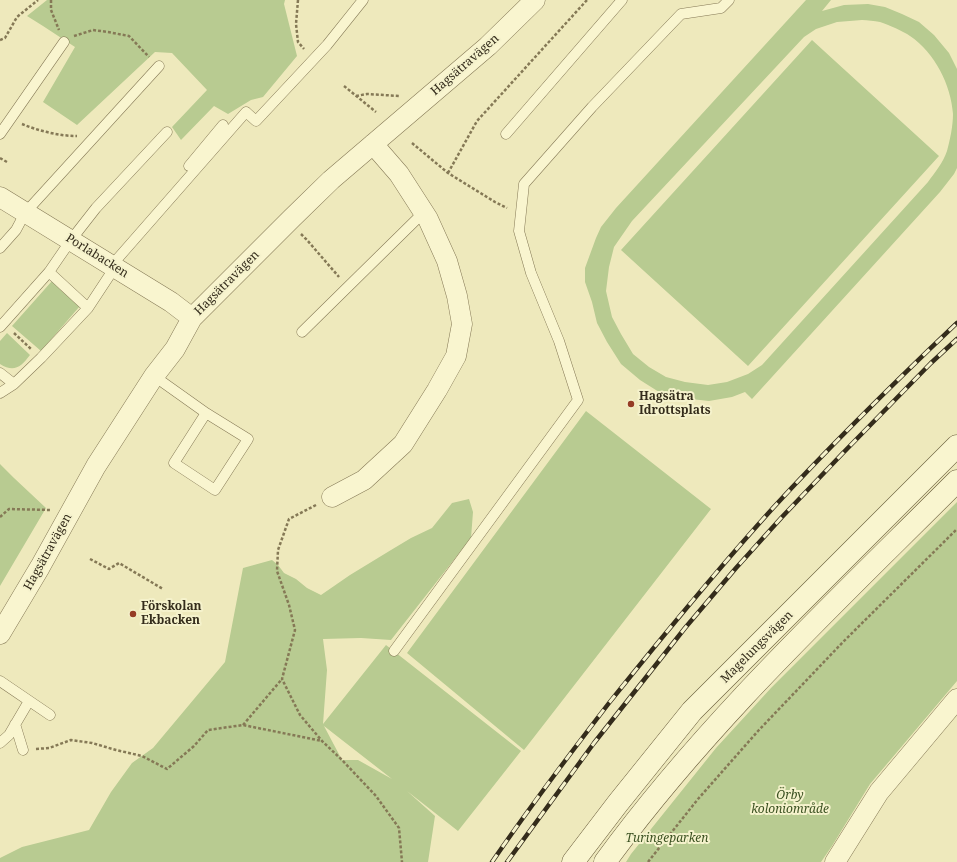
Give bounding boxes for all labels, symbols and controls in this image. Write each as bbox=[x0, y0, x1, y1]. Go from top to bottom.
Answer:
street label: Hagsätravägen bbox=[428, 31, 502, 99]
street label: Porlabacken bbox=[63, 231, 131, 281]
street label: Hagsätravägen bbox=[192, 248, 262, 318]
place label: Hagsätra Idrottsplats bbox=[639, 390, 711, 418]
marker: Hagsätra Idrottsplats bbox=[626, 399, 636, 409]
street label: Hagsätravägen bbox=[21, 511, 75, 593]
place label: Förskolan Ekbacken bbox=[141, 600, 202, 628]
street label: Magelungsvägen bbox=[718, 608, 796, 686]
marker: Förskolan Ekbacken bbox=[128, 609, 138, 619]
park label: Örby koloniområde bbox=[751, 789, 829, 817]
park label: Turingeparken bbox=[626, 832, 708, 846]

